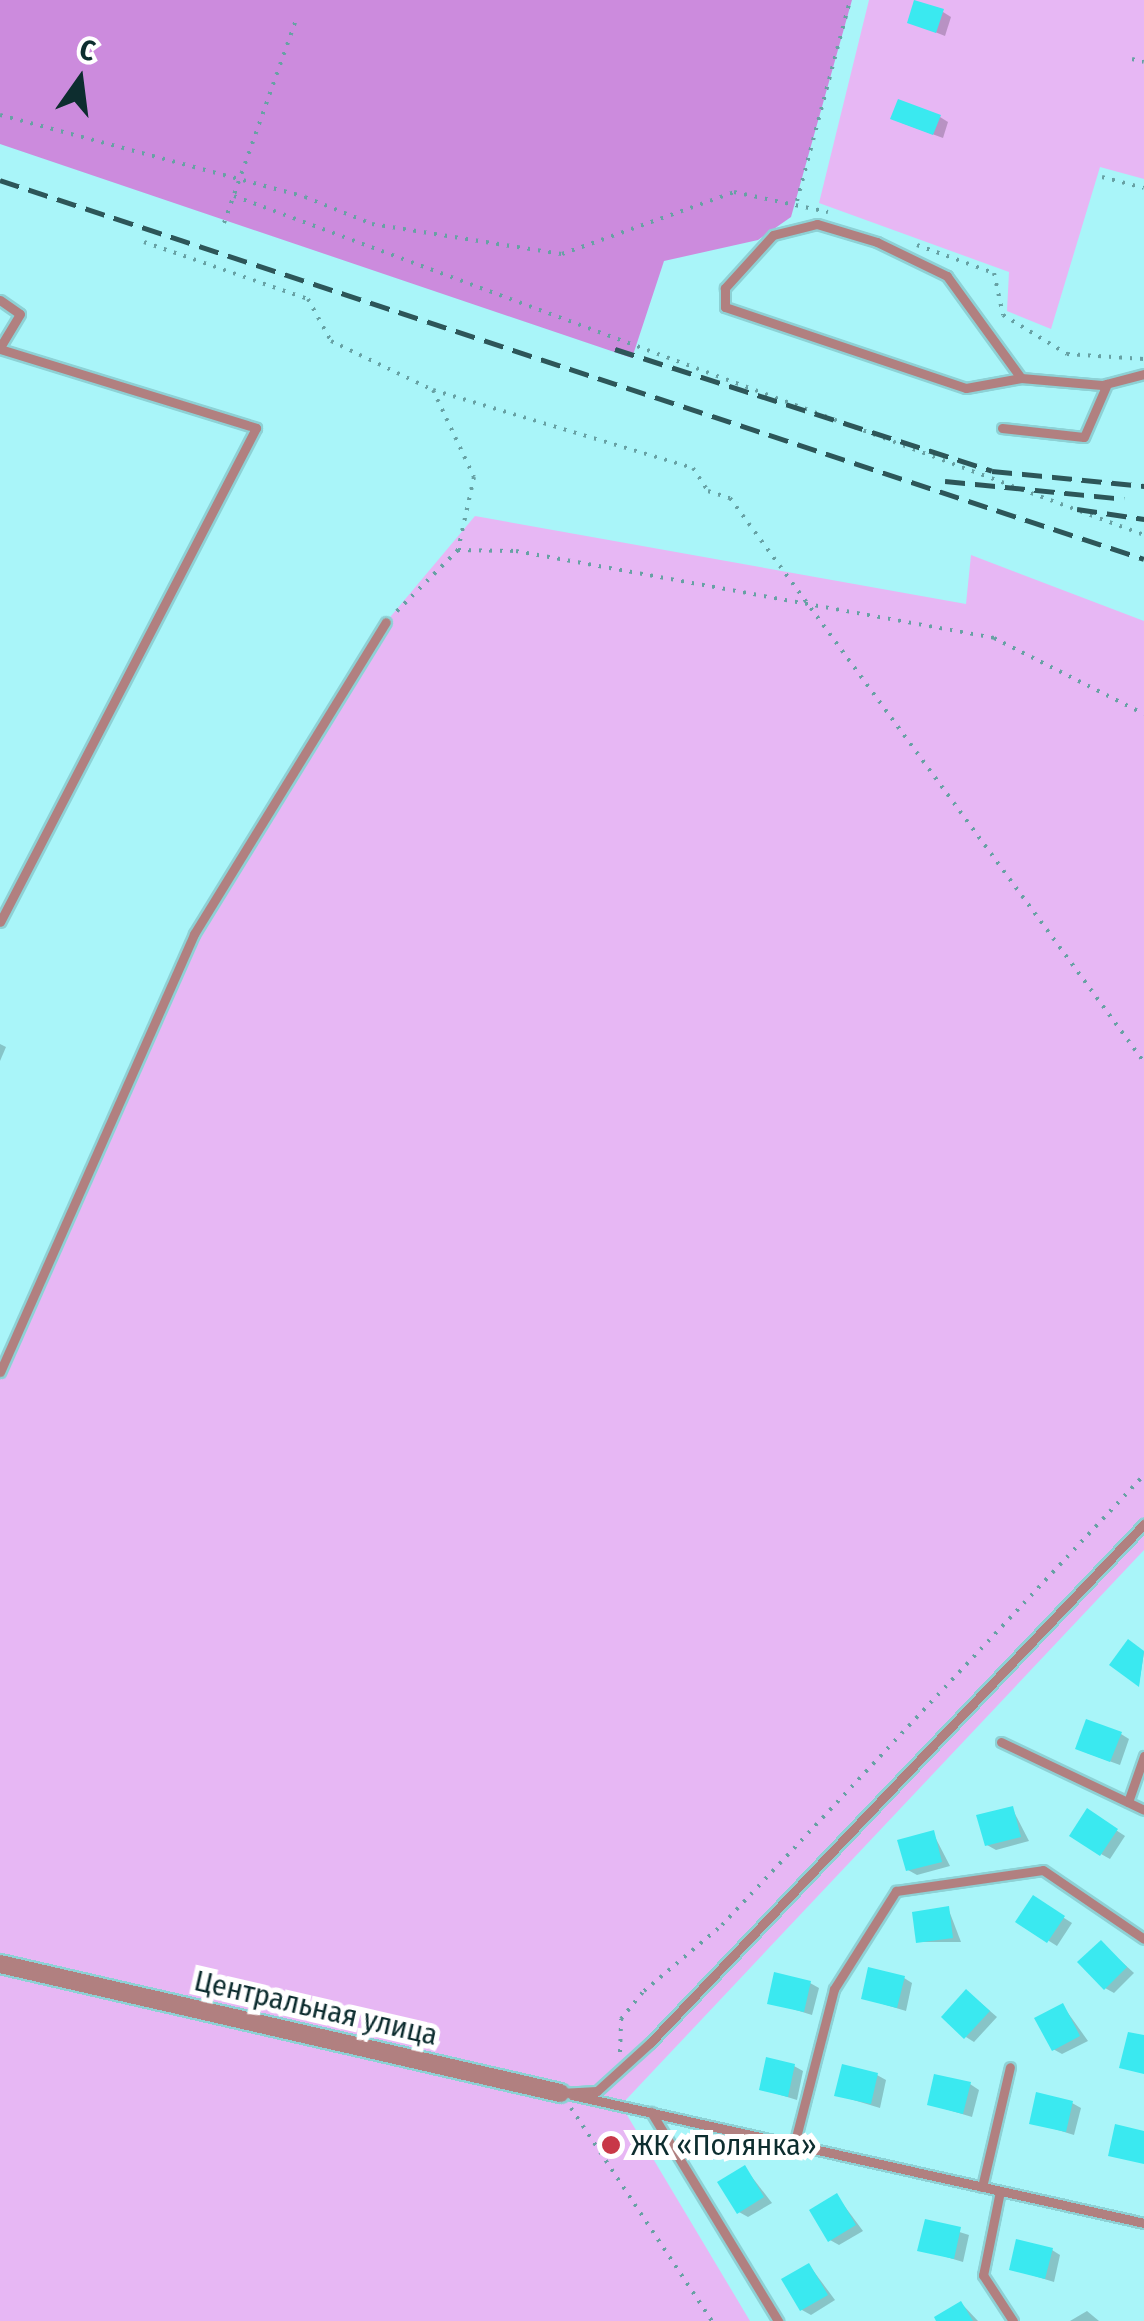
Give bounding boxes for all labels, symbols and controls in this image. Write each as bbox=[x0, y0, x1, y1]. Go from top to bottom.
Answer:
north arrow bbox=[30, 30, 130, 130]
text: С bbox=[76, 33, 98, 68]
street label: Центральная улица bbox=[191, 1963, 441, 2053]
place label: ЖК «Полянка» bbox=[631, 2127, 817, 2163]
marker: ЖК «Полянка» bbox=[600, 2134, 622, 2156]

